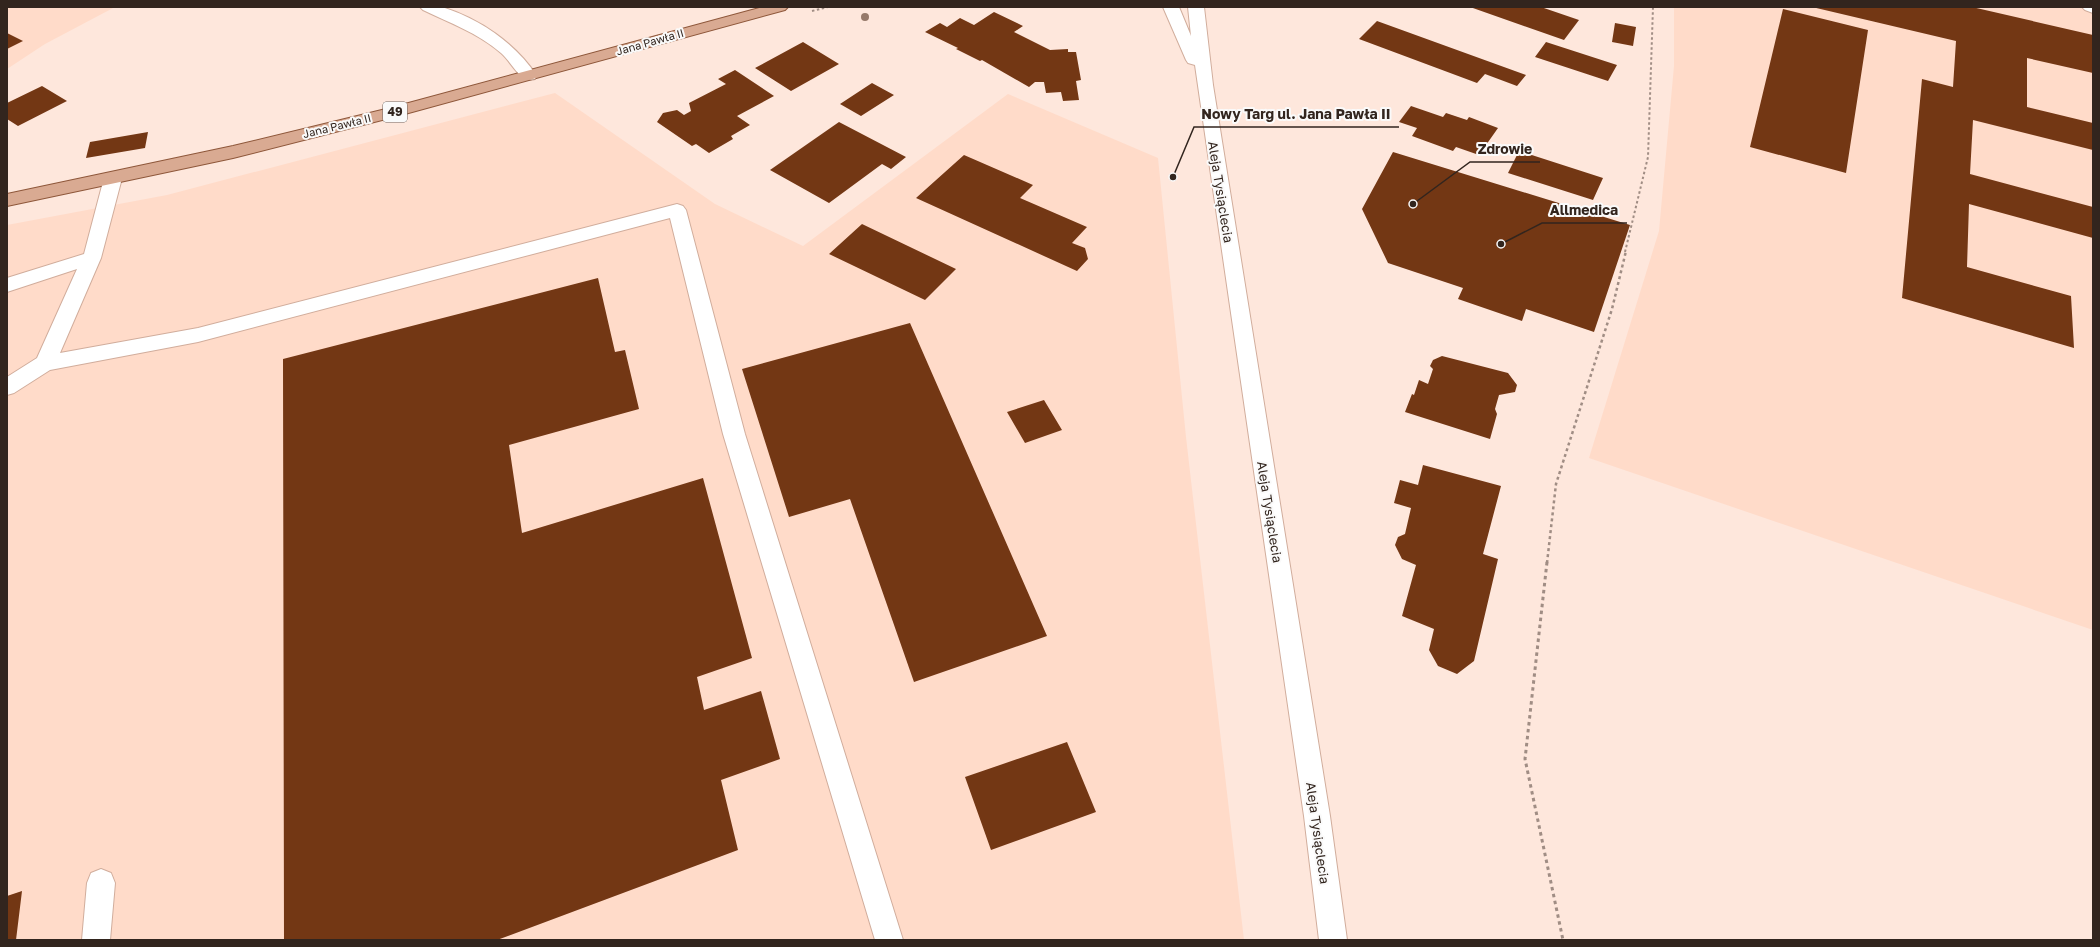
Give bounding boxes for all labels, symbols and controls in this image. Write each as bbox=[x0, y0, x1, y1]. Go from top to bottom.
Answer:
street label: Jana Pawła II bbox=[615, 26, 685, 57]
callout: Nowy Targ ul. Jana Pawła II bbox=[1194, 101, 1399, 127]
road number: 49 bbox=[383, 102, 407, 122]
text: Nowy Targ ul. Jana Pawła II bbox=[1201, 105, 1391, 122]
street label: Jana Pawła II bbox=[301, 111, 372, 140]
callout: Zdrowie bbox=[1470, 136, 1540, 162]
street label: Aleja Tysiąclecia bbox=[1205, 140, 1237, 244]
text: Zdrowie bbox=[1478, 140, 1532, 157]
callout: Allmedica bbox=[1542, 197, 1627, 223]
text: Allmedica bbox=[1550, 201, 1618, 218]
street label: Aleja Tysiąclecia bbox=[1254, 460, 1286, 564]
street label: Aleja Tysiąclecia bbox=[1303, 781, 1333, 885]

